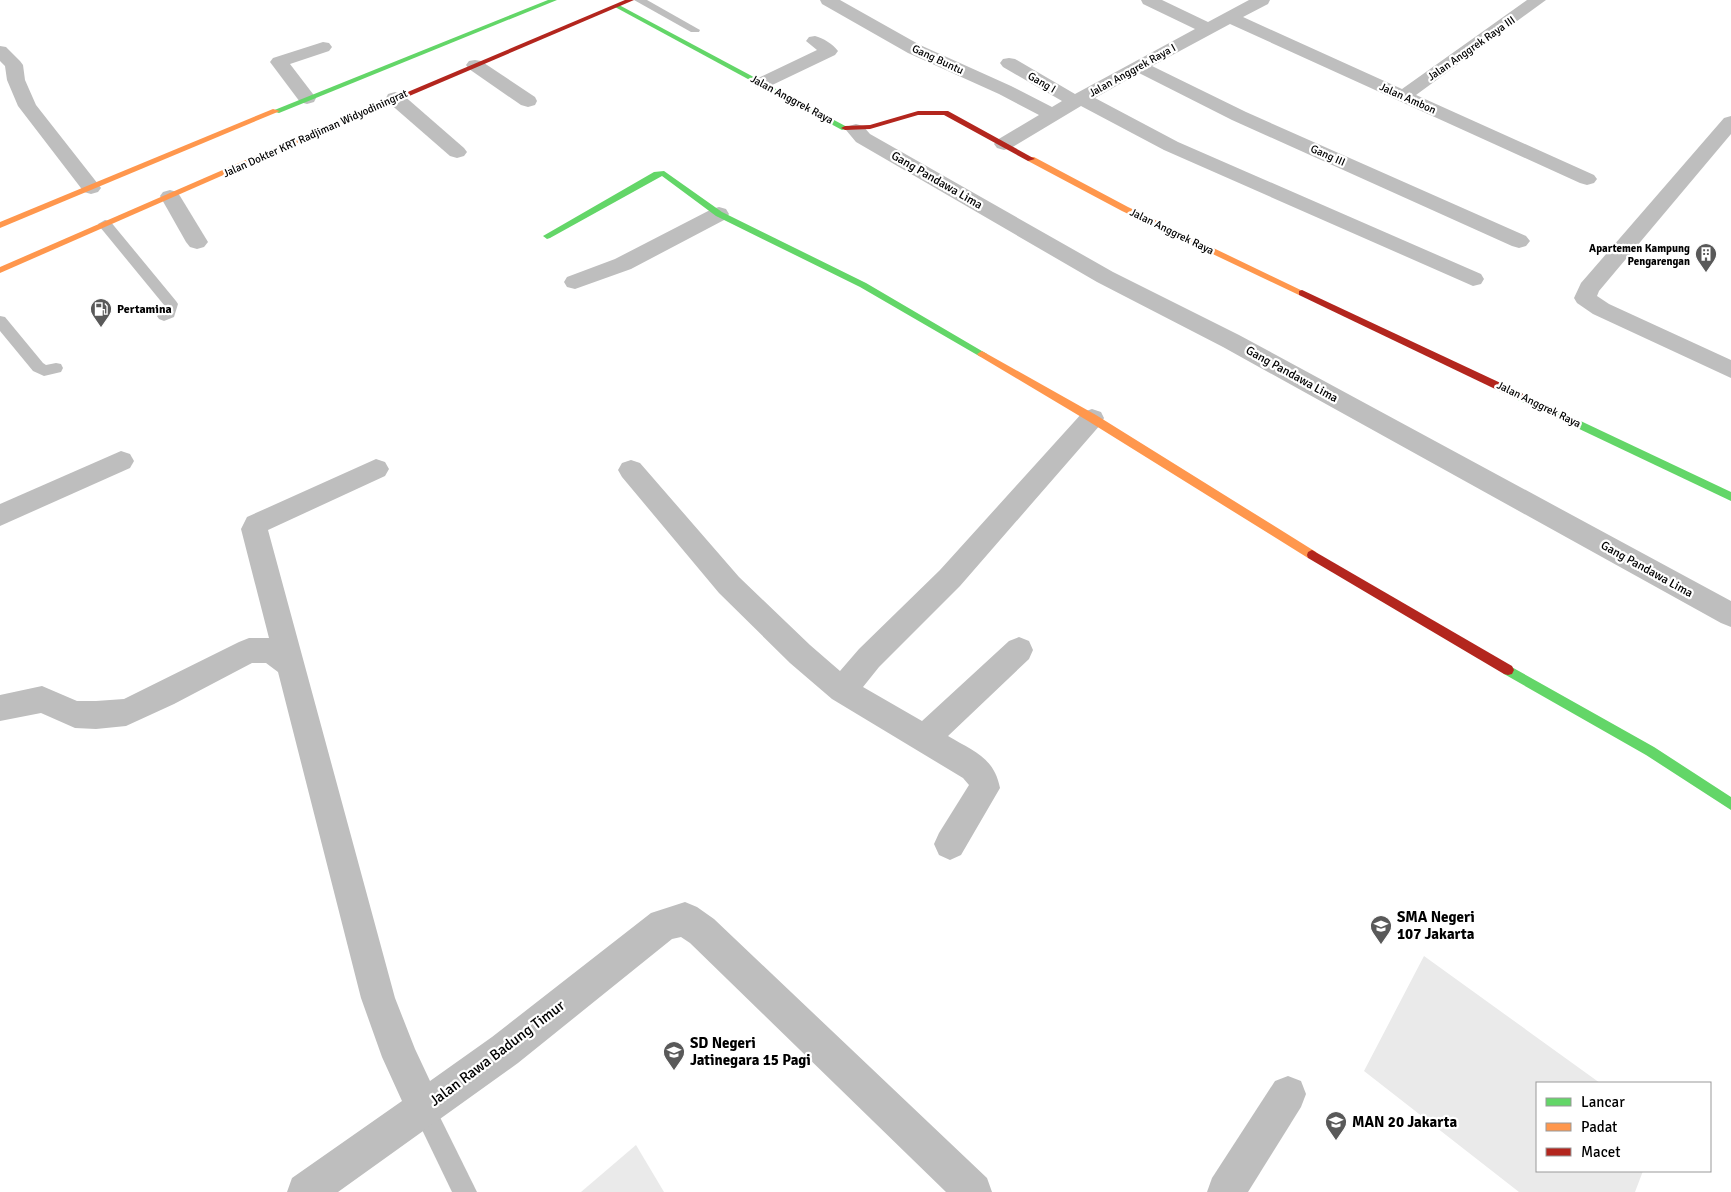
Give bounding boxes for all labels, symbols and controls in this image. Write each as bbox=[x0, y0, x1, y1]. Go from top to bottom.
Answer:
street label: Jalan Anggrek Raya III bbox=[1425, 13, 1518, 83]
street label: Jalan Anggrek Raya I bbox=[1087, 41, 1178, 100]
street label: Gang Buntu bbox=[910, 42, 966, 77]
street label: Gang I bbox=[1025, 69, 1058, 96]
street label: Jalan Anggrek Raya bbox=[748, 72, 836, 127]
street label: Jalan Ambon bbox=[1378, 80, 1438, 117]
street label: Jalan Dokter KRT Radjiman Widyodiningrat bbox=[221, 87, 410, 180]
street label: Gang III bbox=[1308, 142, 1347, 169]
street label: Gang Pandawa Lima bbox=[888, 148, 985, 213]
street label: Jalan Anggrek Raya bbox=[1128, 206, 1216, 258]
place label: Apartemen Kampung Pengarengan bbox=[1589, 242, 1690, 268]
building icon: Apartemen Kampung Pengarengan bbox=[1694, 242, 1718, 273]
fuel station icon: Pertamina bbox=[89, 297, 113, 328]
place label: Pertamina bbox=[117, 302, 172, 317]
street label: Gang Pandawa Lima bbox=[1243, 343, 1340, 406]
street label: Jalan Anggrek Raya bbox=[1495, 379, 1583, 431]
street label: Gang Pandawa Lima bbox=[1598, 538, 1695, 601]
place label: SMA Negeri 107 Jakarta bbox=[1397, 908, 1475, 943]
school or university icon: SMA Negeri 107 Jakarta bbox=[1369, 914, 1393, 945]
street label: Jalan Rawa Badung Timur bbox=[426, 996, 569, 1110]
place label: SD Negeri Jatinegara 15 Pagi bbox=[690, 1034, 811, 1069]
school or university icon: SD Negeri Jatinegara 15 Pagi bbox=[662, 1040, 686, 1071]
legend bbox=[1536, 1082, 1711, 1172]
text: Lancar bbox=[1581, 1093, 1625, 1111]
school or university icon: MAN 20 Jakarta bbox=[1324, 1110, 1348, 1141]
place label: MAN 20 Jakarta bbox=[1352, 1113, 1457, 1131]
text: Padat bbox=[1581, 1118, 1617, 1136]
text: Macet bbox=[1581, 1143, 1620, 1161]

